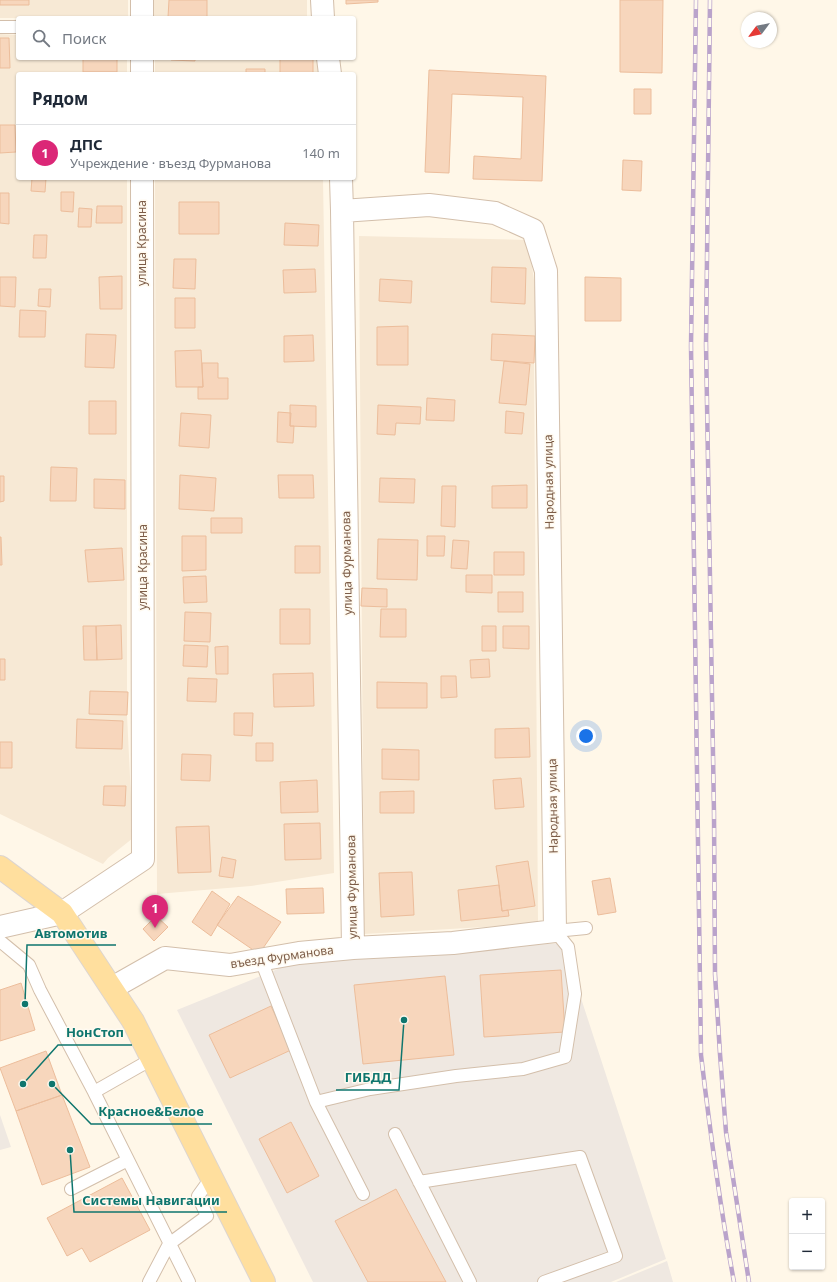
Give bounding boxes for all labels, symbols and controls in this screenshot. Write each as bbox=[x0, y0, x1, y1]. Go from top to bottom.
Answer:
north arrow bbox=[741, 12, 777, 48]
search box bbox=[16, 16, 356, 60]
icon: search bbox=[30, 27, 52, 49]
text: Поиск bbox=[62, 28, 107, 48]
text: Рядом bbox=[32, 87, 88, 110]
text: ДПС bbox=[70, 134, 103, 154]
text: 1 bbox=[41, 144, 49, 162]
text: 140 m bbox=[302, 144, 340, 162]
text: Учреждение · въезд Фурманова bbox=[70, 154, 271, 172]
street label: улица Красина bbox=[133, 200, 150, 286]
street label: Народная улица bbox=[539, 434, 558, 530]
street label: улица Фурманова bbox=[337, 511, 356, 615]
street label: улица Красина bbox=[134, 524, 151, 610]
your location bbox=[576, 726, 596, 746]
street label: Народная улица bbox=[543, 758, 562, 854]
street label: улица Фурманова bbox=[342, 835, 361, 939]
pin: 1 bbox=[142, 895, 168, 928]
callout: Автомотив bbox=[27, 920, 116, 945]
text: Автомотив bbox=[34, 924, 108, 942]
street label: въезд Фурманова bbox=[229, 941, 335, 972]
callout: НонСтоп bbox=[58, 1020, 132, 1045]
text: НонСтоп bbox=[66, 1023, 124, 1041]
callout: ГИБДД bbox=[336, 1065, 399, 1090]
text: ГИБДД bbox=[345, 1068, 391, 1086]
callout: Красное&Белое bbox=[91, 1099, 212, 1124]
text: Красное&Белое bbox=[98, 1102, 204, 1120]
callout: Системы Навигации bbox=[74, 1187, 227, 1212]
text: Системы Навигации bbox=[82, 1191, 220, 1209]
map controls bbox=[789, 1198, 825, 1270]
button: + bbox=[789, 1198, 825, 1234]
button: − bbox=[789, 1234, 825, 1270]

